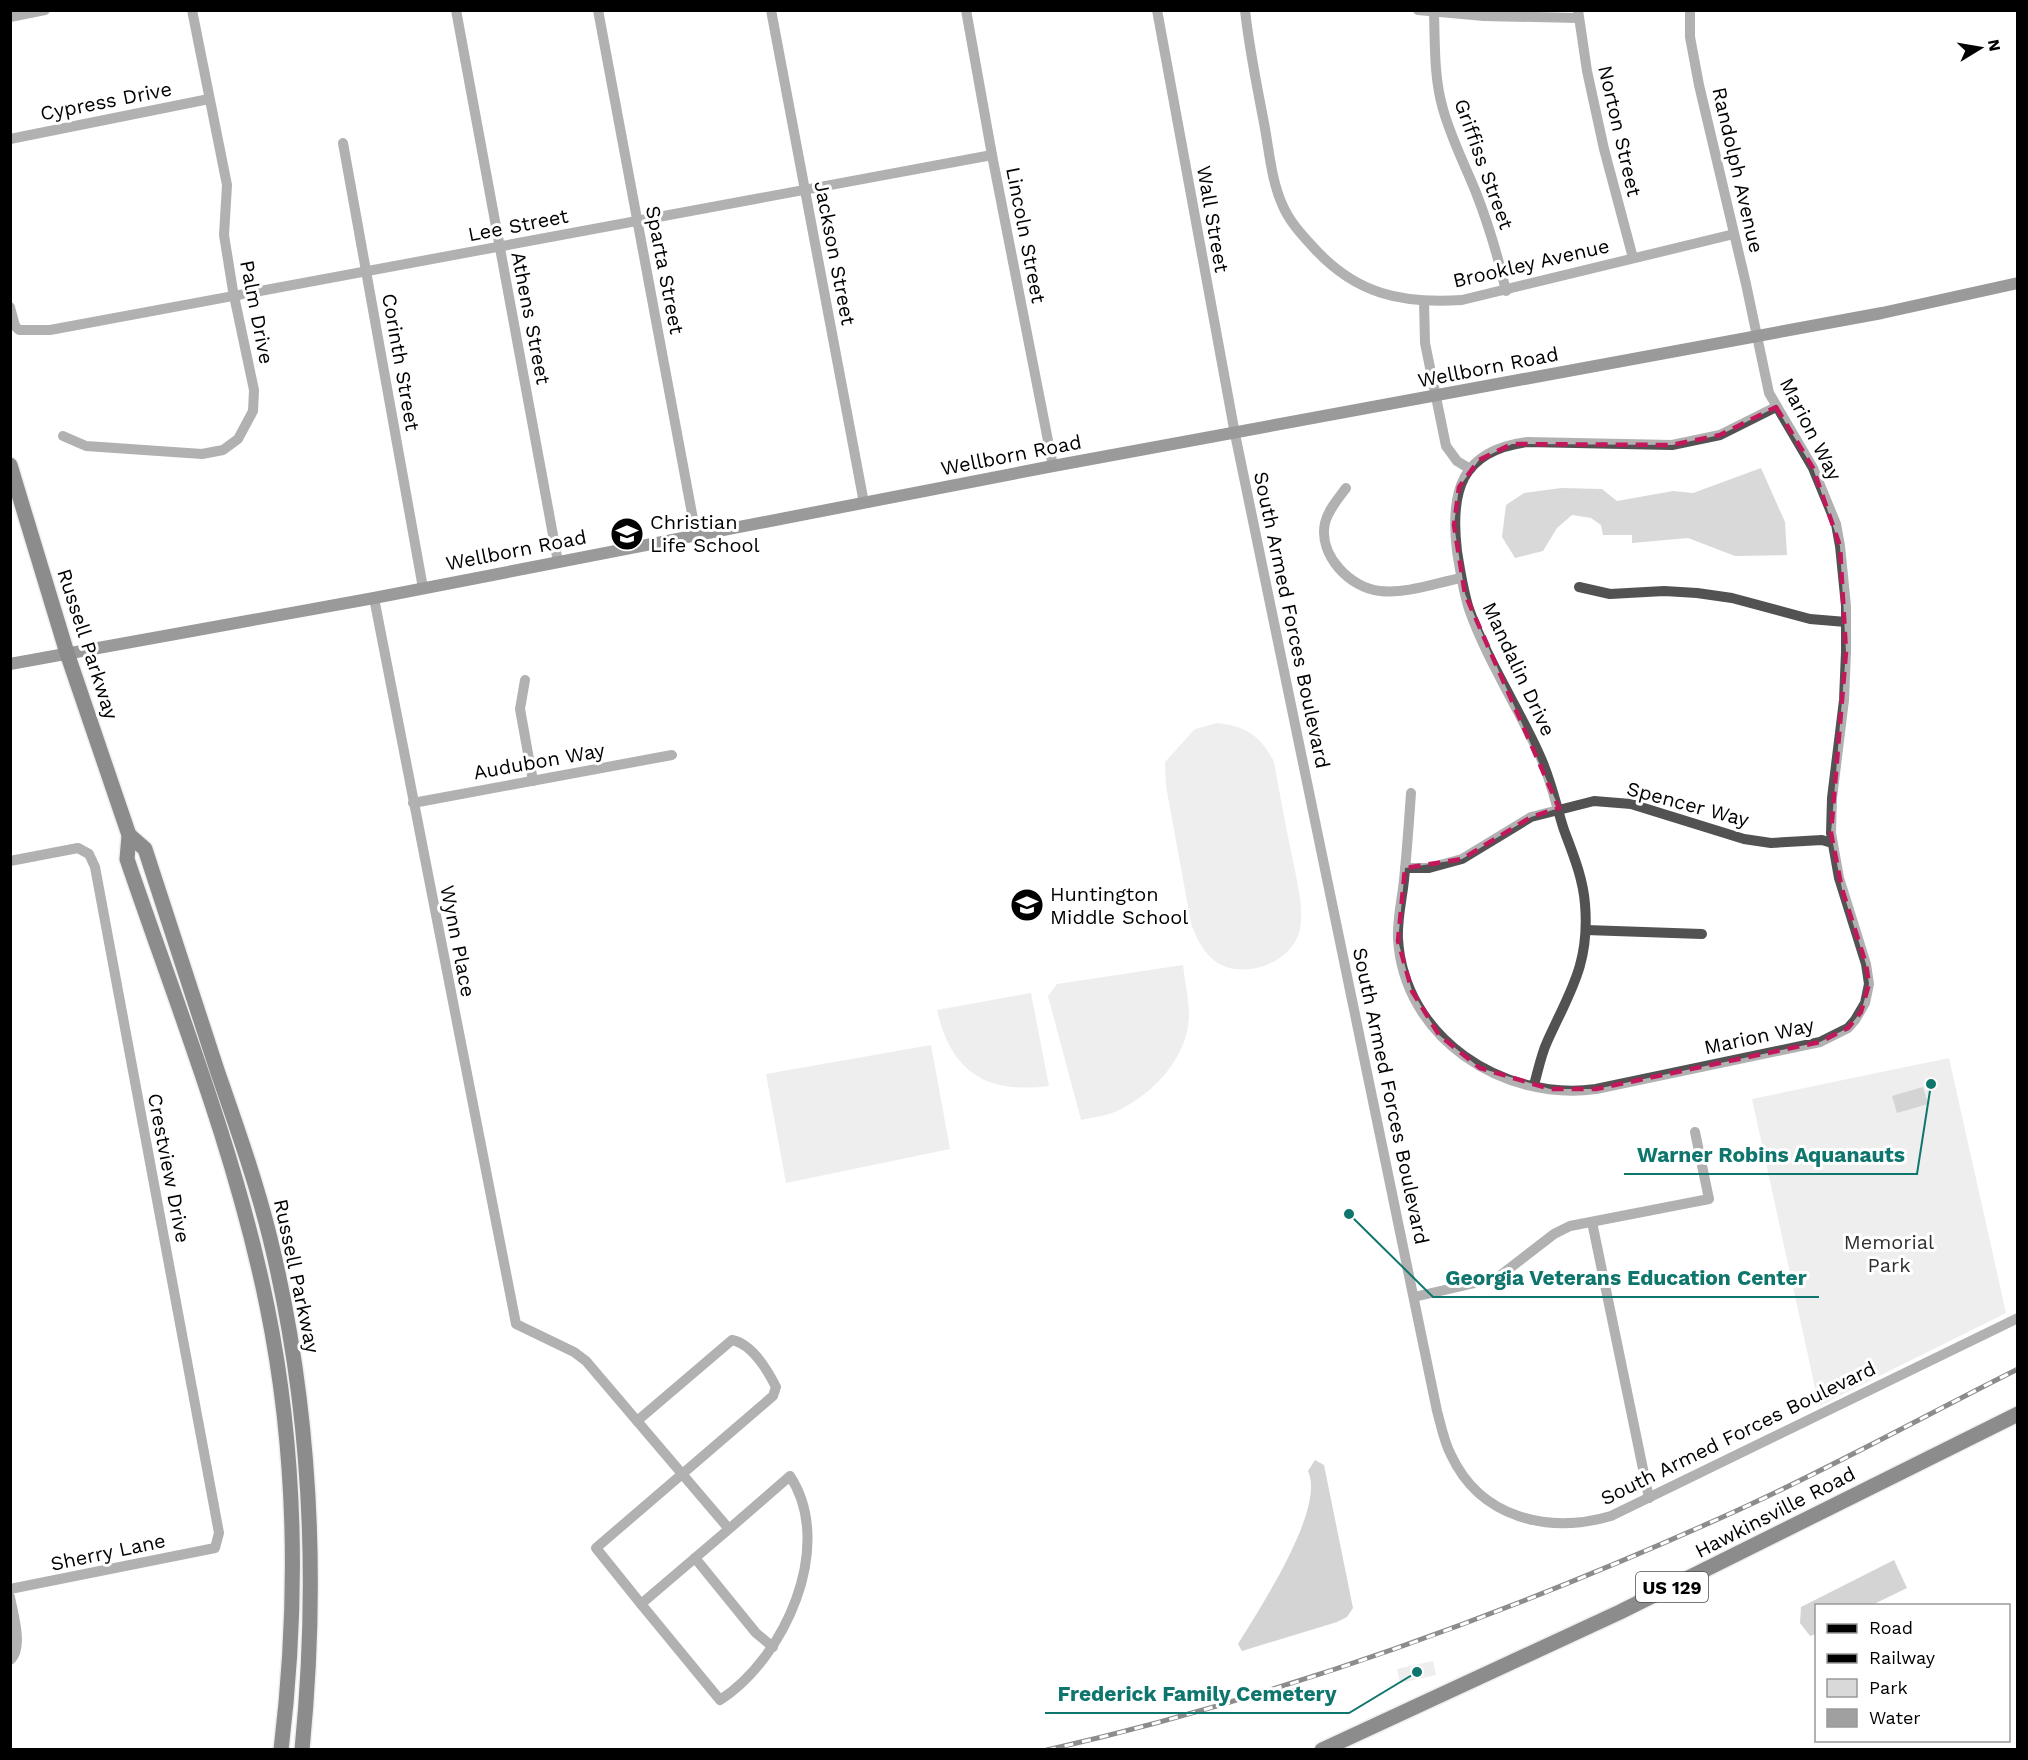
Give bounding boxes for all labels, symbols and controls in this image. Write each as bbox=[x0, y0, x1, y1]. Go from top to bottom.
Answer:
north arrow bbox=[1950, 18, 2010, 78]
text: N bbox=[1984, 38, 2005, 53]
street label: Norton Street bbox=[1593, 63, 1647, 200]
street label: Cypress Drive bbox=[38, 76, 174, 126]
street label: Randolph Avenue bbox=[1707, 85, 1769, 255]
street label: Griffiss Street bbox=[1449, 95, 1519, 233]
street label: Wall Street bbox=[1192, 164, 1234, 275]
street label: Lincoln Street bbox=[1001, 165, 1051, 306]
street label: Jackson Street bbox=[809, 179, 861, 328]
street label: Lee Street bbox=[466, 203, 571, 246]
street label: Sparta Street bbox=[641, 204, 689, 337]
street label: Brookley Avenue bbox=[1450, 233, 1612, 293]
street label: Athens Street bbox=[506, 250, 556, 387]
street label: Palm Drive bbox=[235, 258, 279, 366]
street label: Corinth Street bbox=[377, 291, 425, 433]
street label: Wellborn Road bbox=[1416, 342, 1560, 392]
street label: Marion Way bbox=[1775, 374, 1847, 485]
street label: Wellborn Road bbox=[939, 430, 1083, 480]
street label: South Armed Forces Boulevard bbox=[1249, 469, 1335, 771]
place label: Christian Life School bbox=[650, 510, 760, 557]
school or university icon: Christian Life School bbox=[609, 516, 645, 552]
street label: Wellborn Road bbox=[444, 525, 588, 575]
street label: Russell Parkway bbox=[52, 566, 124, 723]
street label: Mandalin Drive bbox=[1478, 598, 1560, 740]
street label: Audubon Way bbox=[471, 738, 607, 784]
street label: Spencer Way bbox=[1624, 776, 1752, 832]
place label: Huntington Middle School bbox=[1050, 882, 1188, 929]
street label: Wynn Place bbox=[435, 883, 481, 999]
school or university icon: Huntington Middle School bbox=[1009, 887, 1045, 923]
street label: South Armed Forces Boulevard bbox=[1348, 945, 1434, 1247]
street label: Marion Way bbox=[1702, 1012, 1817, 1059]
street label: Crestview Drive bbox=[143, 1091, 195, 1245]
callout: Warner Robins Aquanauts bbox=[1624, 1135, 1917, 1174]
text: Warner Robins Aquanauts bbox=[1637, 1142, 1905, 1167]
street label: Russell Parkway bbox=[269, 1197, 325, 1356]
park label: Memorial Park bbox=[1844, 1230, 1934, 1277]
callout: Georgia Veterans Education Center bbox=[1433, 1258, 1819, 1297]
text: Georgia Veterans Education Center bbox=[1445, 1265, 1807, 1290]
street label: South Armed Forces Boulevard bbox=[1597, 1356, 1879, 1510]
street label: Hawkinsville Road bbox=[1691, 1461, 1859, 1563]
street label: Sherry Lane bbox=[48, 1528, 168, 1576]
road number: US 129 bbox=[1636, 1572, 1708, 1602]
legend bbox=[1815, 1604, 2010, 1742]
text: Road bbox=[1869, 1617, 1913, 1638]
text: Railway bbox=[1869, 1647, 1936, 1668]
callout: Frederick Family Cemetery bbox=[1045, 1674, 1349, 1713]
text: Park bbox=[1869, 1677, 1908, 1698]
text: Frederick Family Cemetery bbox=[1058, 1681, 1337, 1706]
text: Water bbox=[1869, 1707, 1921, 1728]

